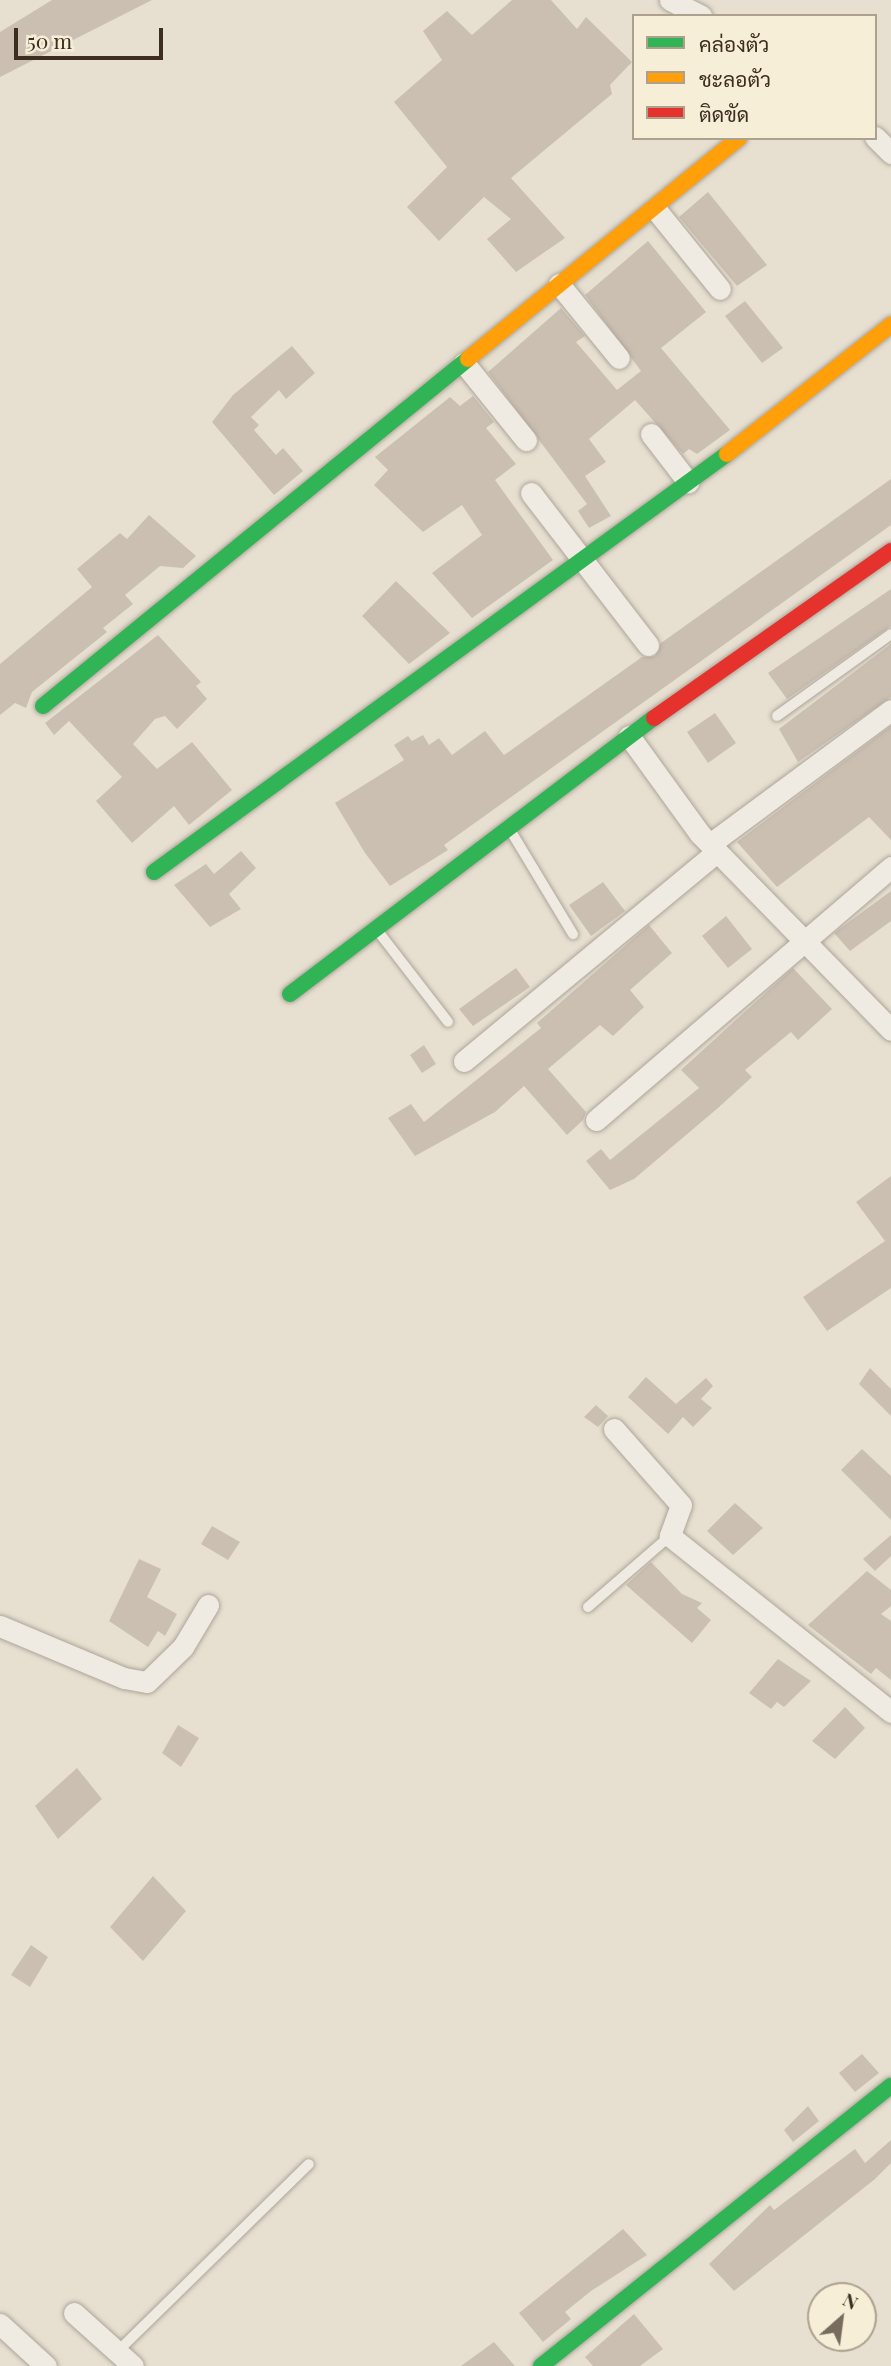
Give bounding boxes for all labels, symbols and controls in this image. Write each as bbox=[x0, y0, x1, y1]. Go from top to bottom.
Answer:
scale bar bbox=[18, 14, 166, 58]
legend bbox=[632, 14, 877, 140]
text: 50 m bbox=[27, 26, 72, 54]
text: คล่องตัว bbox=[699, 29, 769, 57]
text: ชะลอตัว bbox=[699, 64, 771, 92]
text: ติดขัด bbox=[699, 99, 749, 127]
north arrow bbox=[807, 2282, 877, 2352]
text: N bbox=[839, 2286, 863, 2315]

